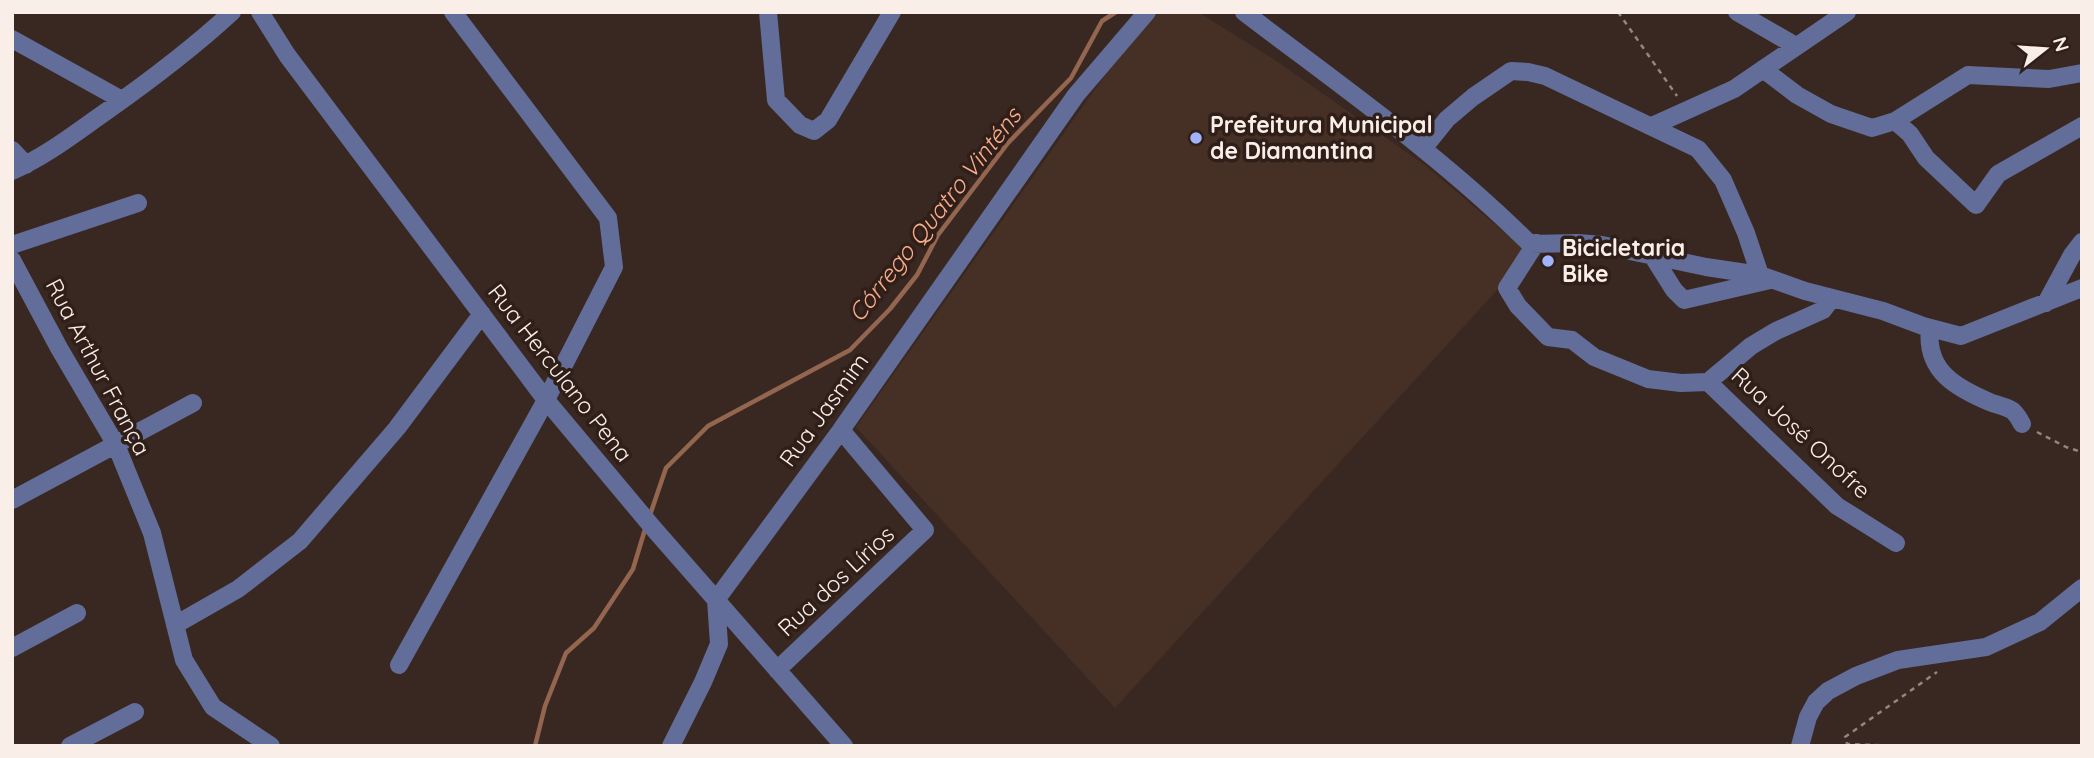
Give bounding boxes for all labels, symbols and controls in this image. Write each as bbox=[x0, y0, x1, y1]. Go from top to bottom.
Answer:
north arrow bbox=[2010, 14, 2080, 84]
text: N bbox=[2048, 34, 2075, 54]
water label: Córrego Quatro Vinténs bbox=[841, 100, 1028, 327]
place label: Prefeitura Municipal de Diamantina bbox=[1210, 110, 1433, 165]
marker: Prefeitura Municipal de Diamantina bbox=[1188, 130, 1204, 146]
place label: Bicicletaria Bike bbox=[1562, 233, 1685, 288]
marker: Bicicletaria Bike bbox=[1540, 253, 1556, 269]
street label: Rua Arthur França bbox=[40, 274, 157, 460]
street label: Rua Herculano Pena bbox=[482, 278, 639, 467]
street label: Rua Jasmim bbox=[773, 347, 874, 472]
street label: Rua José Onofre bbox=[1726, 361, 1877, 505]
street label: Rua dos Lírios bbox=[771, 519, 900, 642]

